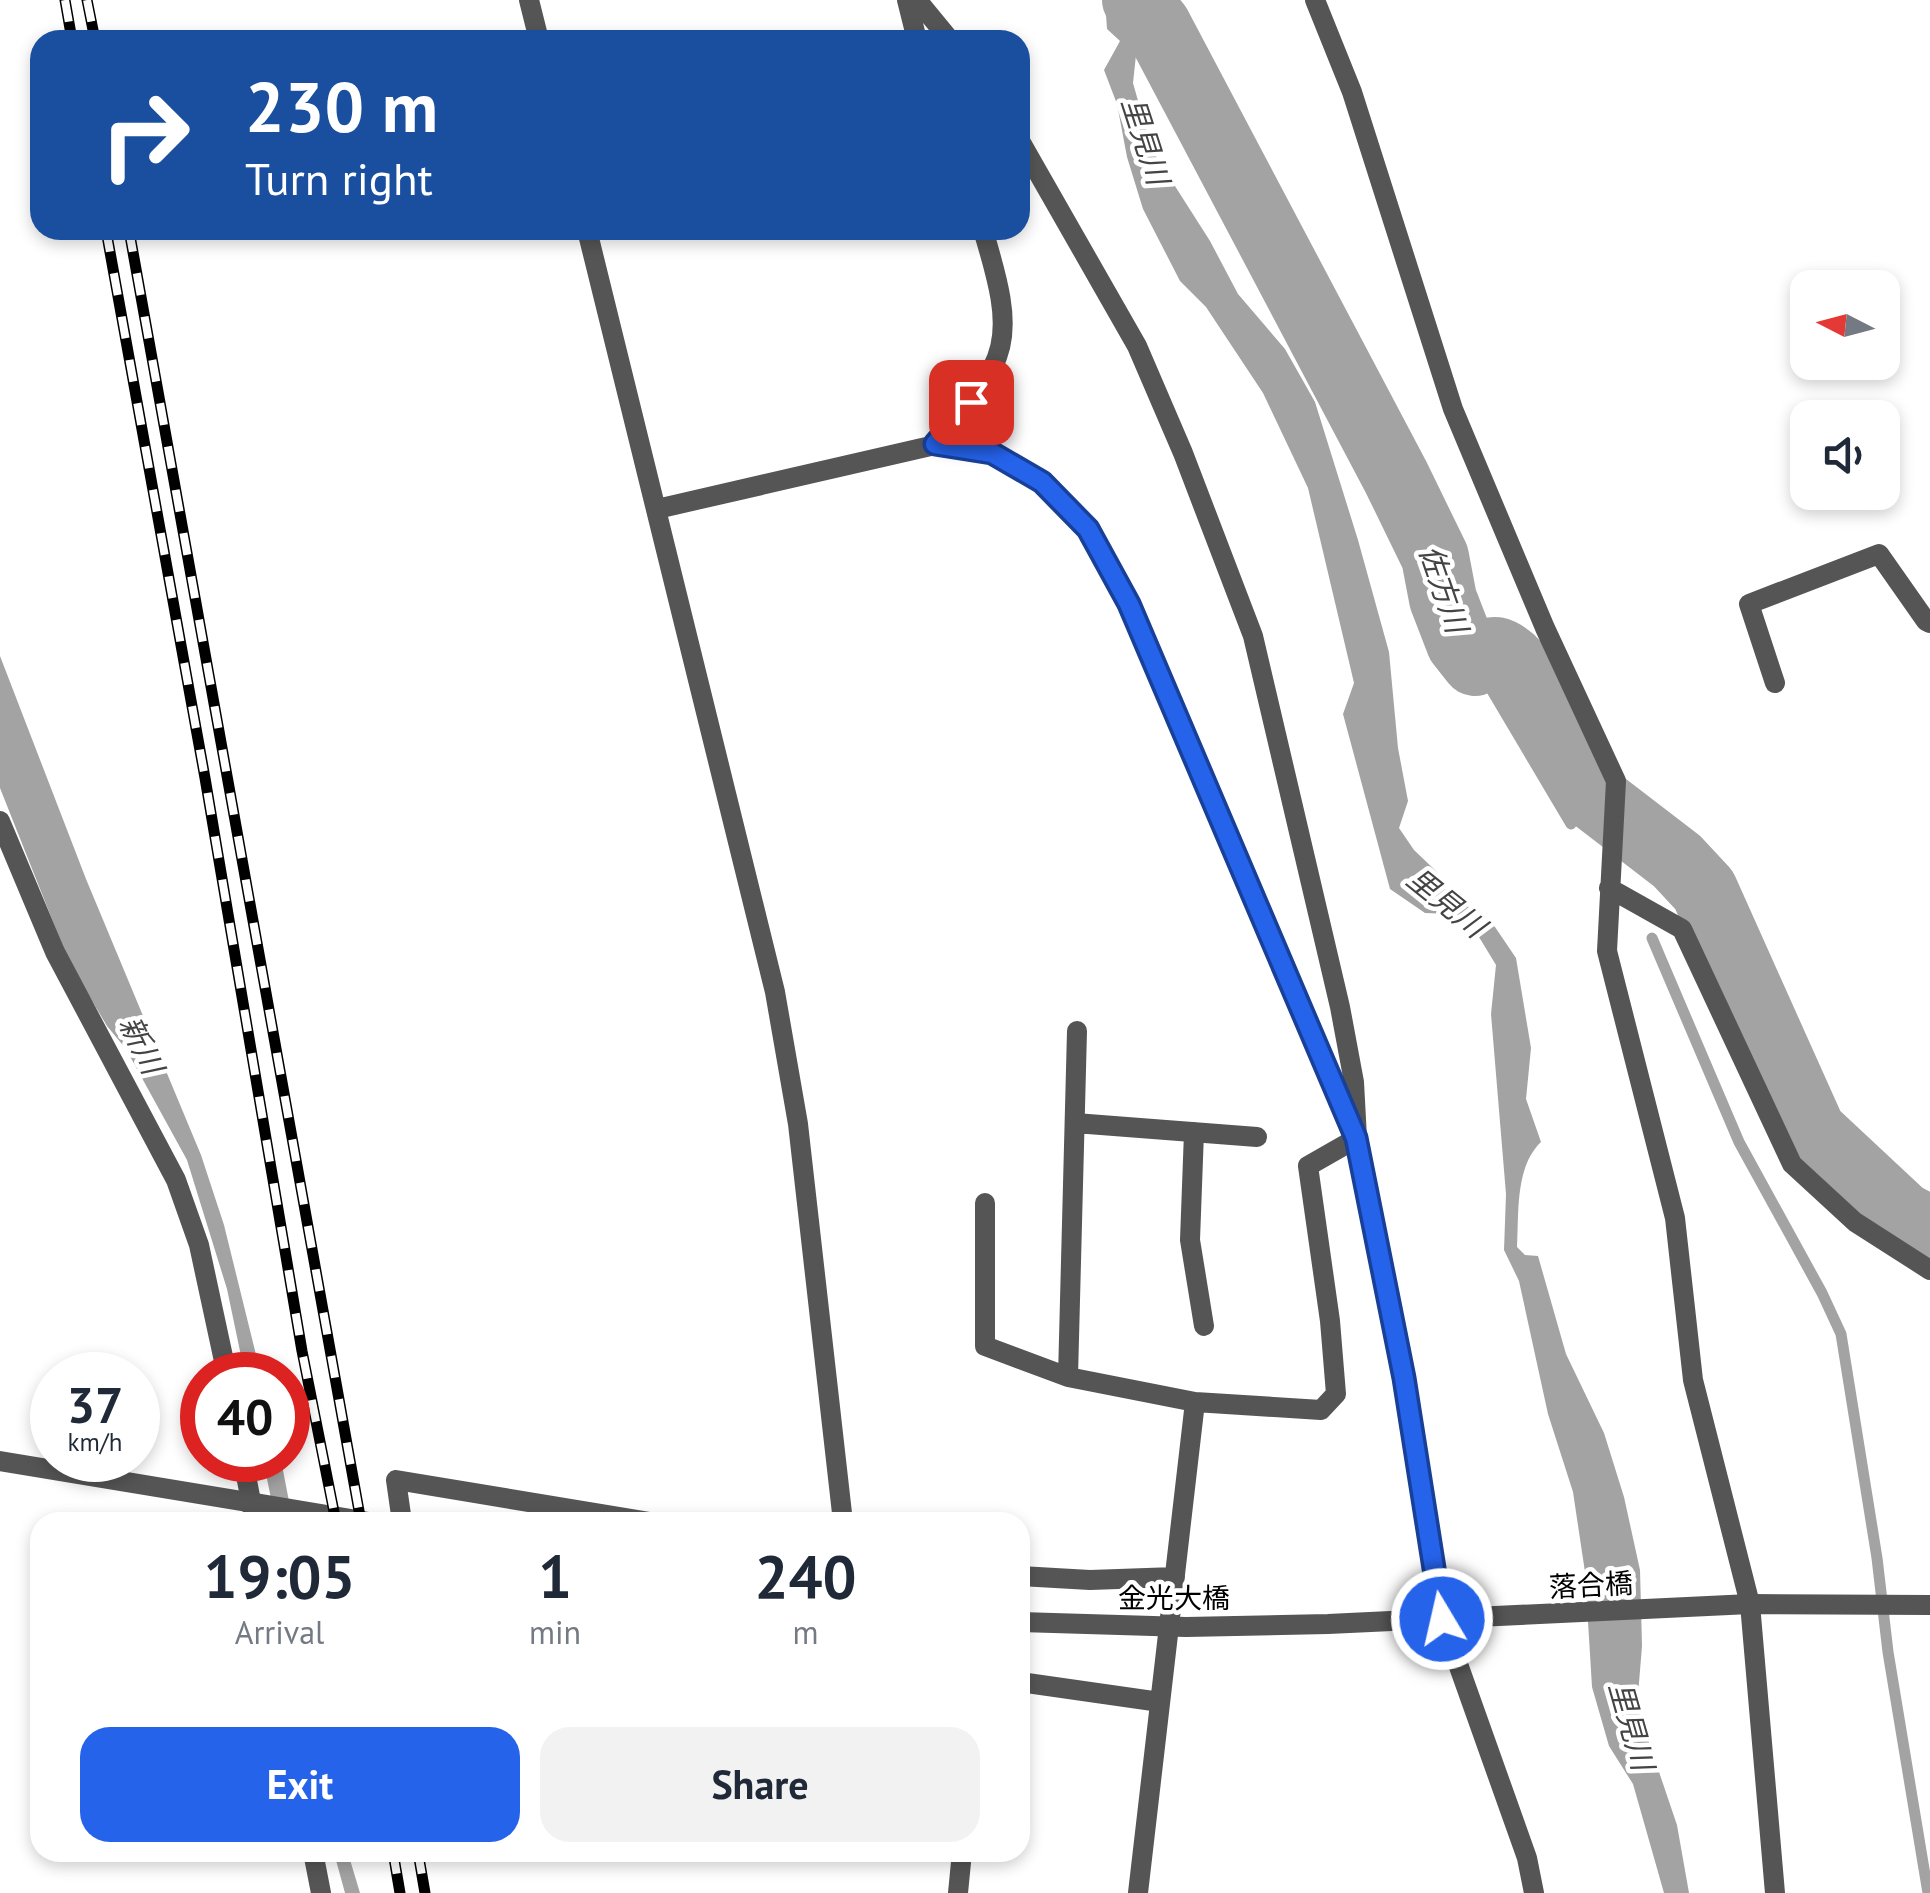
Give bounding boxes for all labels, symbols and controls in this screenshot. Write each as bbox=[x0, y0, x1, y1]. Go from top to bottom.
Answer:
text: 230 m bbox=[245, 61, 438, 151]
icon: right bbox=[80, 70, 210, 200]
water label: 里見川 bbox=[1114, 92, 1180, 192]
text: Turn right bbox=[245, 149, 433, 207]
north arrow bbox=[1790, 270, 1900, 380]
map controls bbox=[1790, 270, 1900, 510]
pin bbox=[929, 360, 1014, 445]
icon: arrive bbox=[944, 375, 999, 430]
button: sound bbox=[1790, 400, 1900, 510]
water label: 佐方川 bbox=[1411, 540, 1478, 640]
water label: 里見川 bbox=[1400, 858, 1497, 947]
water label: 新川 bbox=[112, 1009, 174, 1083]
speed limit sign: 40 bbox=[180, 1352, 310, 1482]
text: 37 bbox=[67, 1372, 123, 1437]
text: km/h bbox=[68, 1426, 122, 1458]
text: 19:05 bbox=[203, 1537, 356, 1615]
text: 1 bbox=[538, 1537, 572, 1615]
text: 240 bbox=[755, 1537, 857, 1615]
street label: 落合橋 bbox=[1548, 1564, 1634, 1605]
position arrow bbox=[1390, 1567, 1494, 1671]
street label: 金光大橋 bbox=[1118, 1579, 1230, 1616]
text: Arrival bbox=[235, 1611, 324, 1653]
text: min bbox=[529, 1611, 581, 1653]
text: m bbox=[793, 1611, 819, 1653]
water label: 里見川 bbox=[1601, 1677, 1664, 1777]
button: Exit bbox=[80, 1727, 520, 1842]
button: Share bbox=[540, 1727, 980, 1842]

